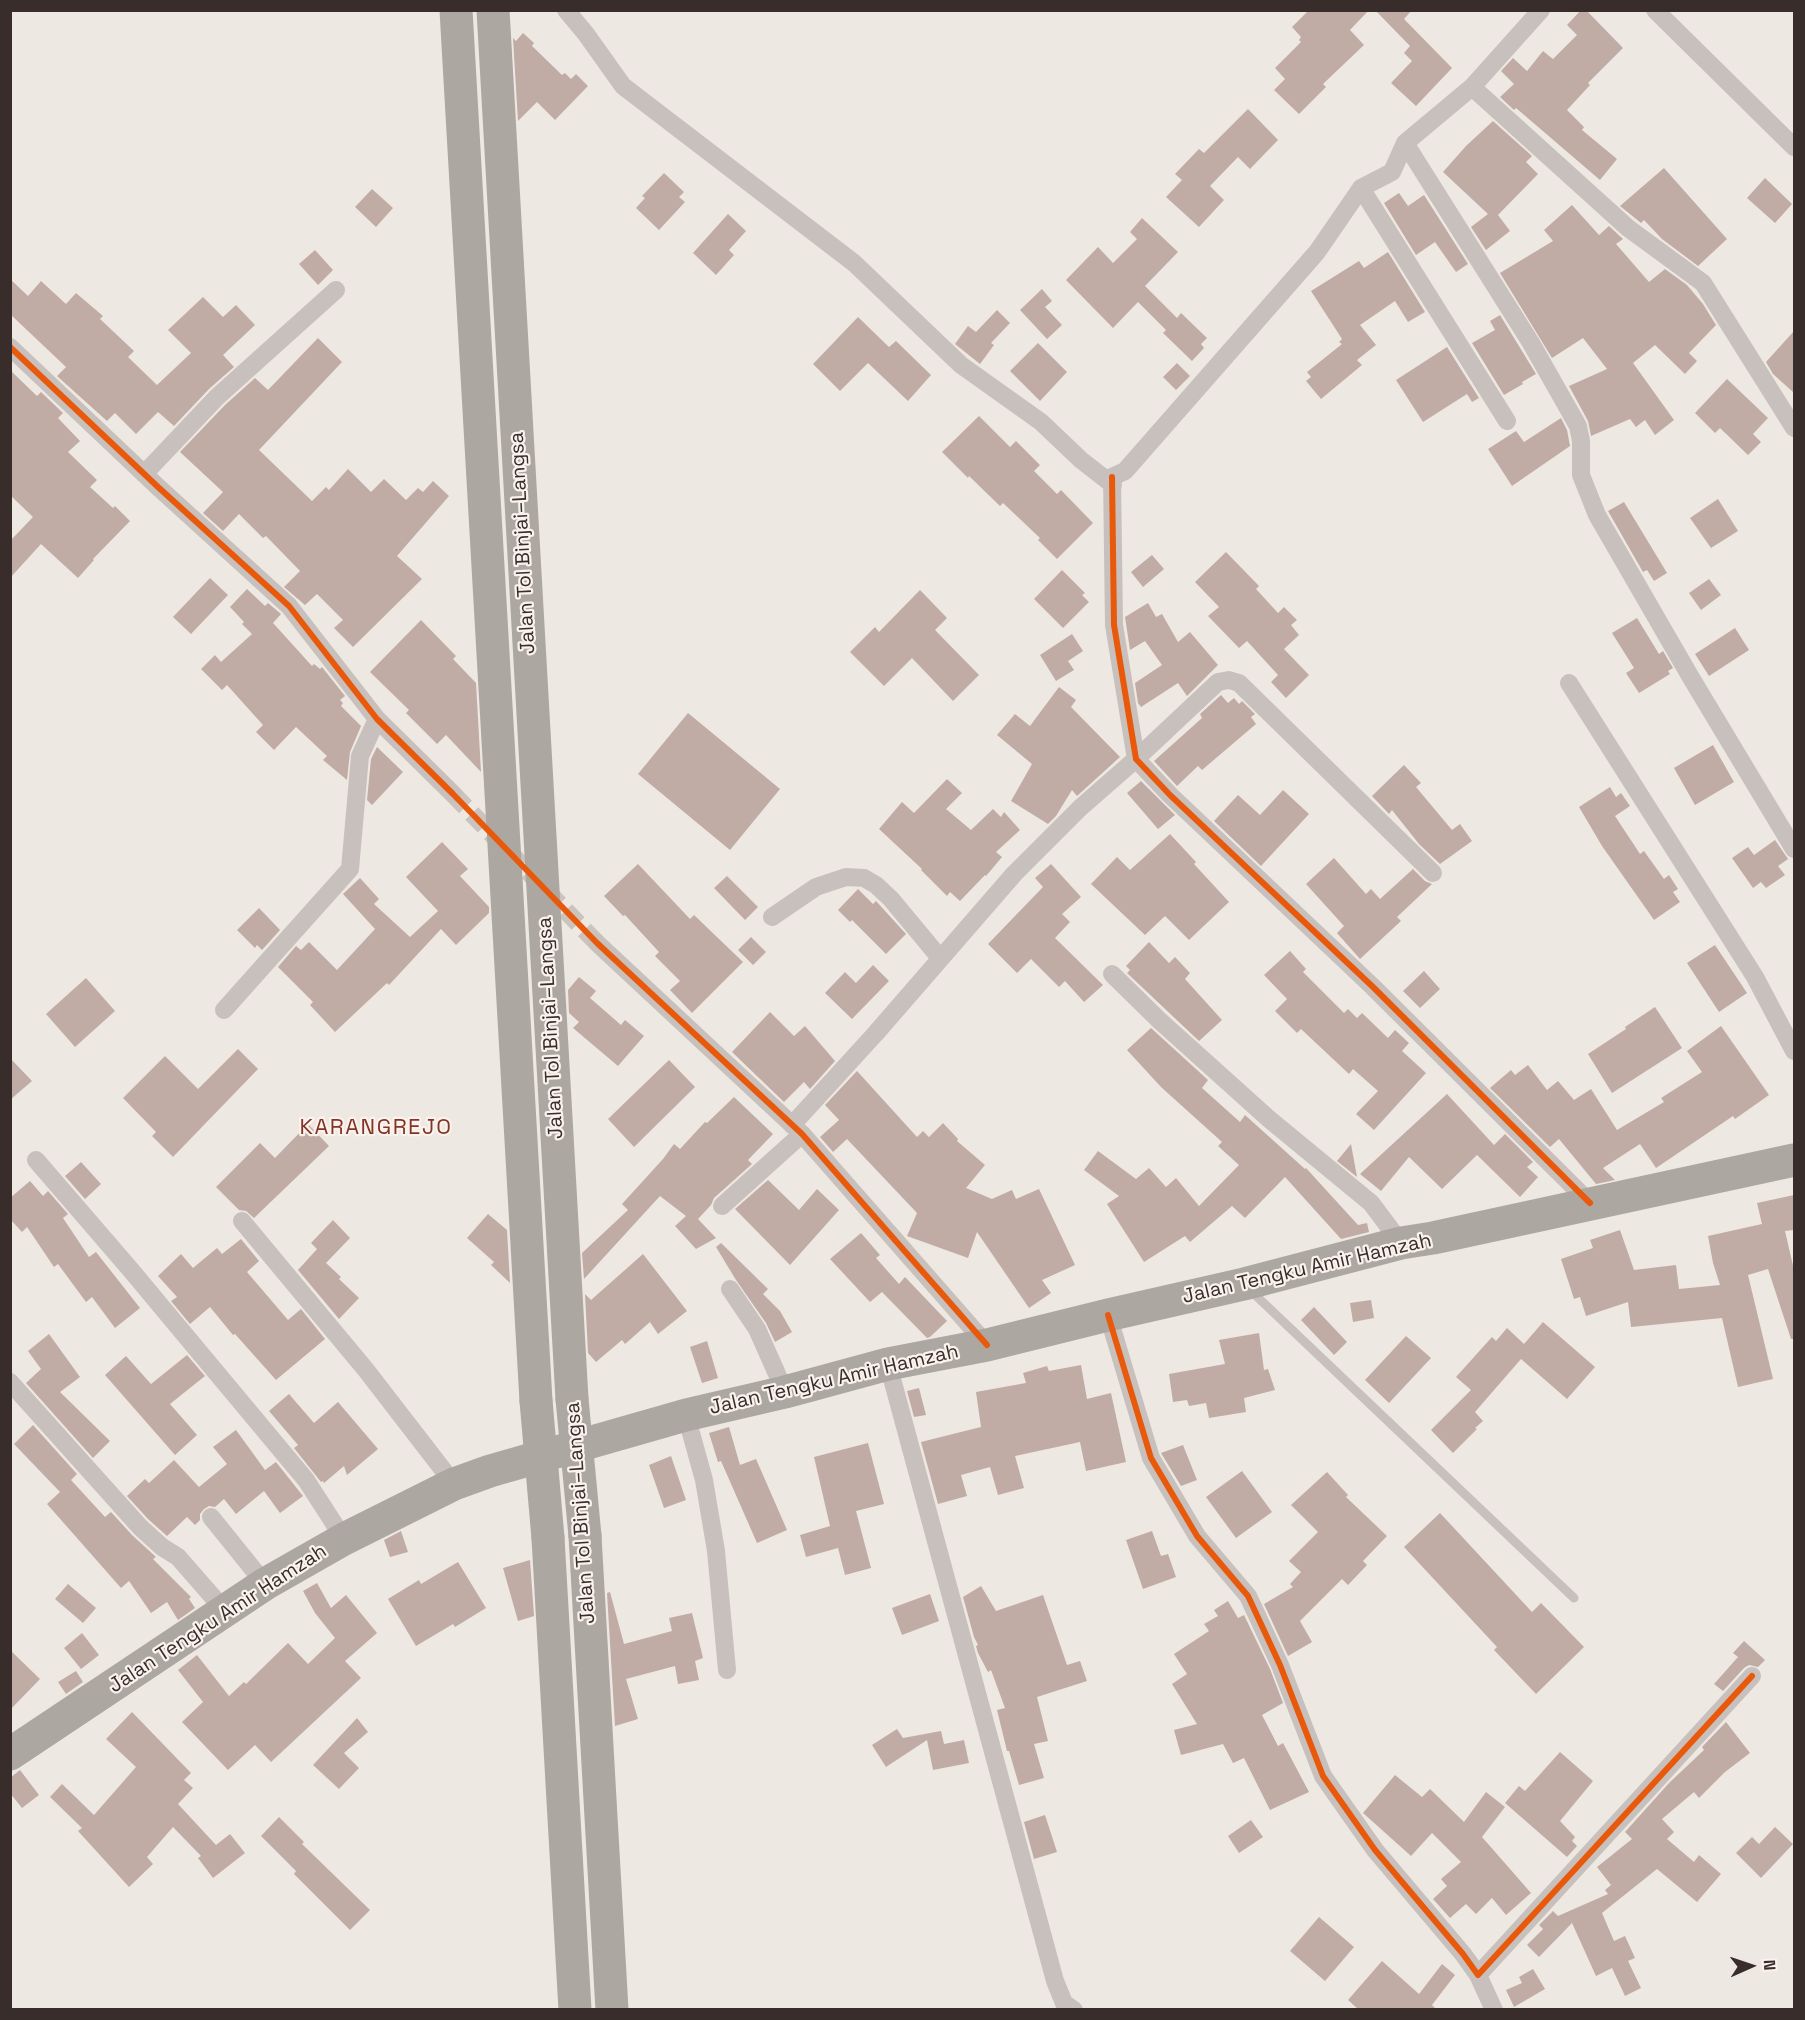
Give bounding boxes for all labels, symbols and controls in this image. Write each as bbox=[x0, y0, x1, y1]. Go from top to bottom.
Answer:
street label: Jalan Tol Binjai–Langsa bbox=[505, 431, 541, 655]
street label: Jalan Tol Binjai–Langsa bbox=[533, 916, 569, 1140]
district label: KARANGREJO bbox=[300, 1115, 452, 1141]
street label: Jalan Tengku Amir Hamzah bbox=[1180, 1229, 1434, 1309]
street label: Jalan Tengku Amir Hamzah bbox=[707, 1340, 961, 1420]
street label: Jalan Tol Binjai–Langsa bbox=[561, 1401, 601, 1625]
street label: Jalan Tengku Amir Hamzah bbox=[105, 1540, 331, 1698]
north arrow bbox=[1721, 1936, 1781, 1996]
text: N bbox=[1759, 1959, 1780, 1971]

